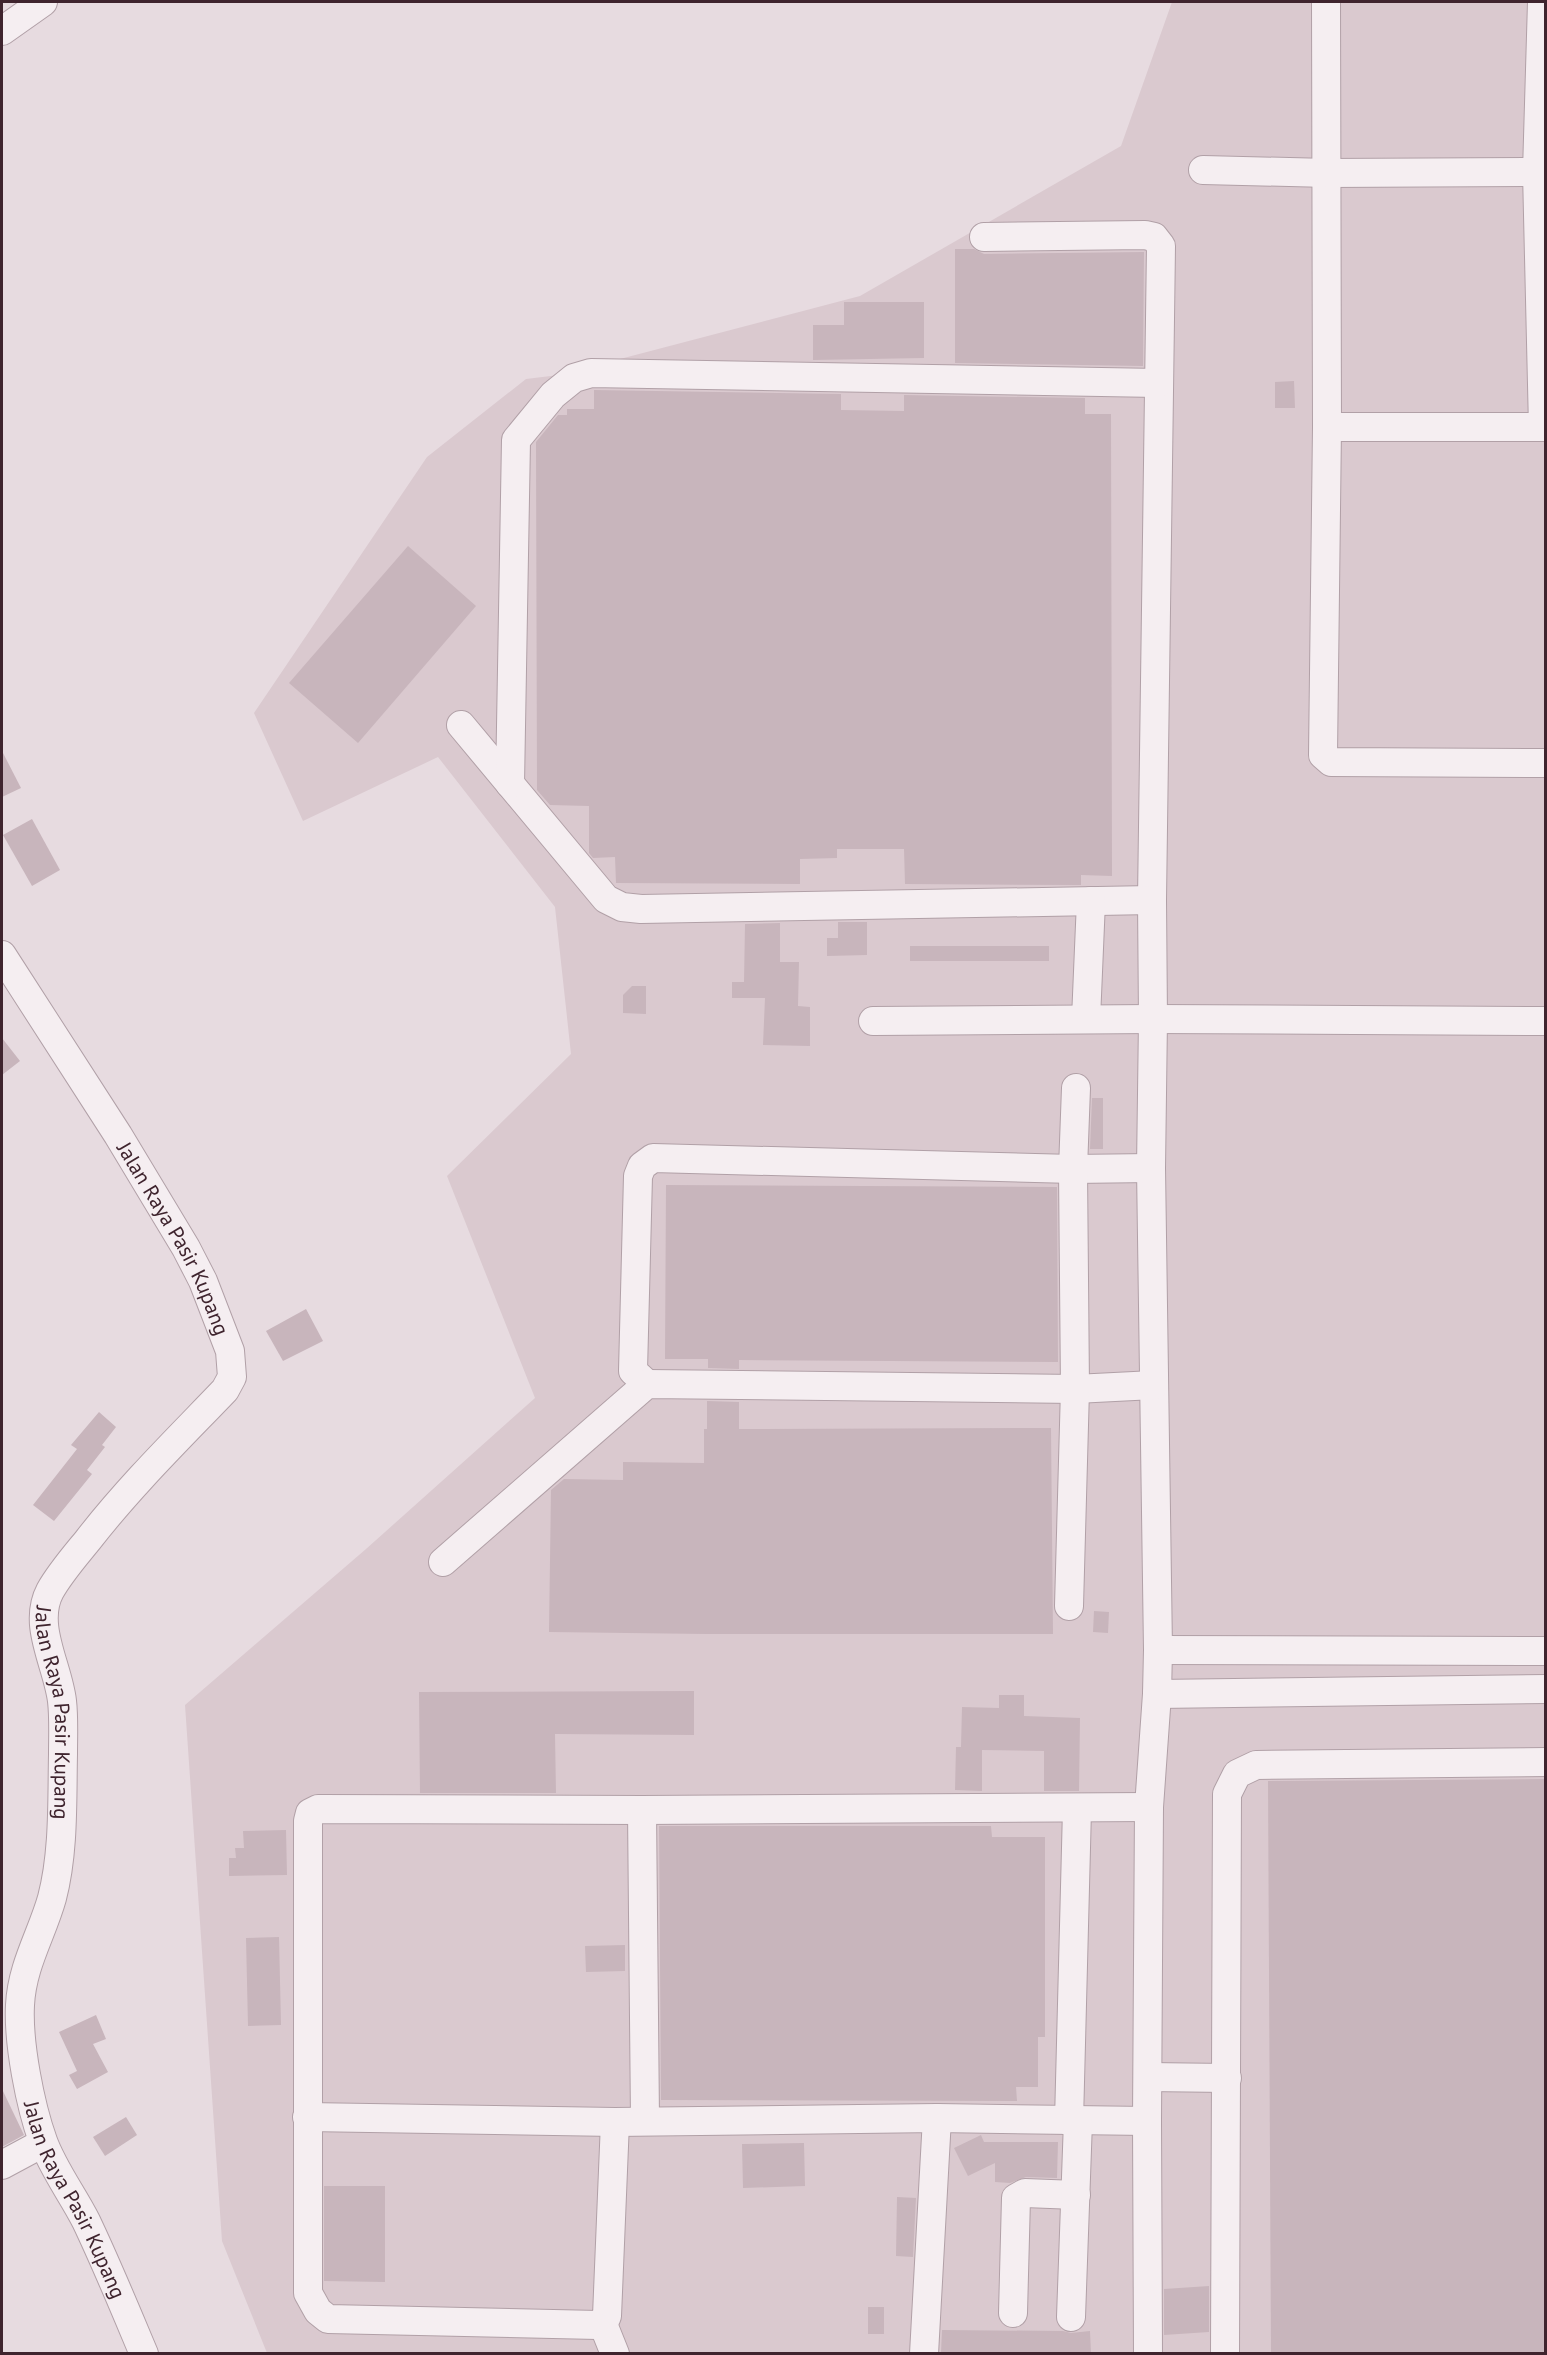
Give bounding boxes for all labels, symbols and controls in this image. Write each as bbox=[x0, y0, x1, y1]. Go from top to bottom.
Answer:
street label: Jalan Raya Pasir Kupang bbox=[111, 1136, 236, 1339]
street label: Jalan Raya Pasir Kupang bbox=[30, 1604, 77, 1820]
street label: Jalan Raya Pasir Kupang bbox=[18, 2097, 132, 2302]

